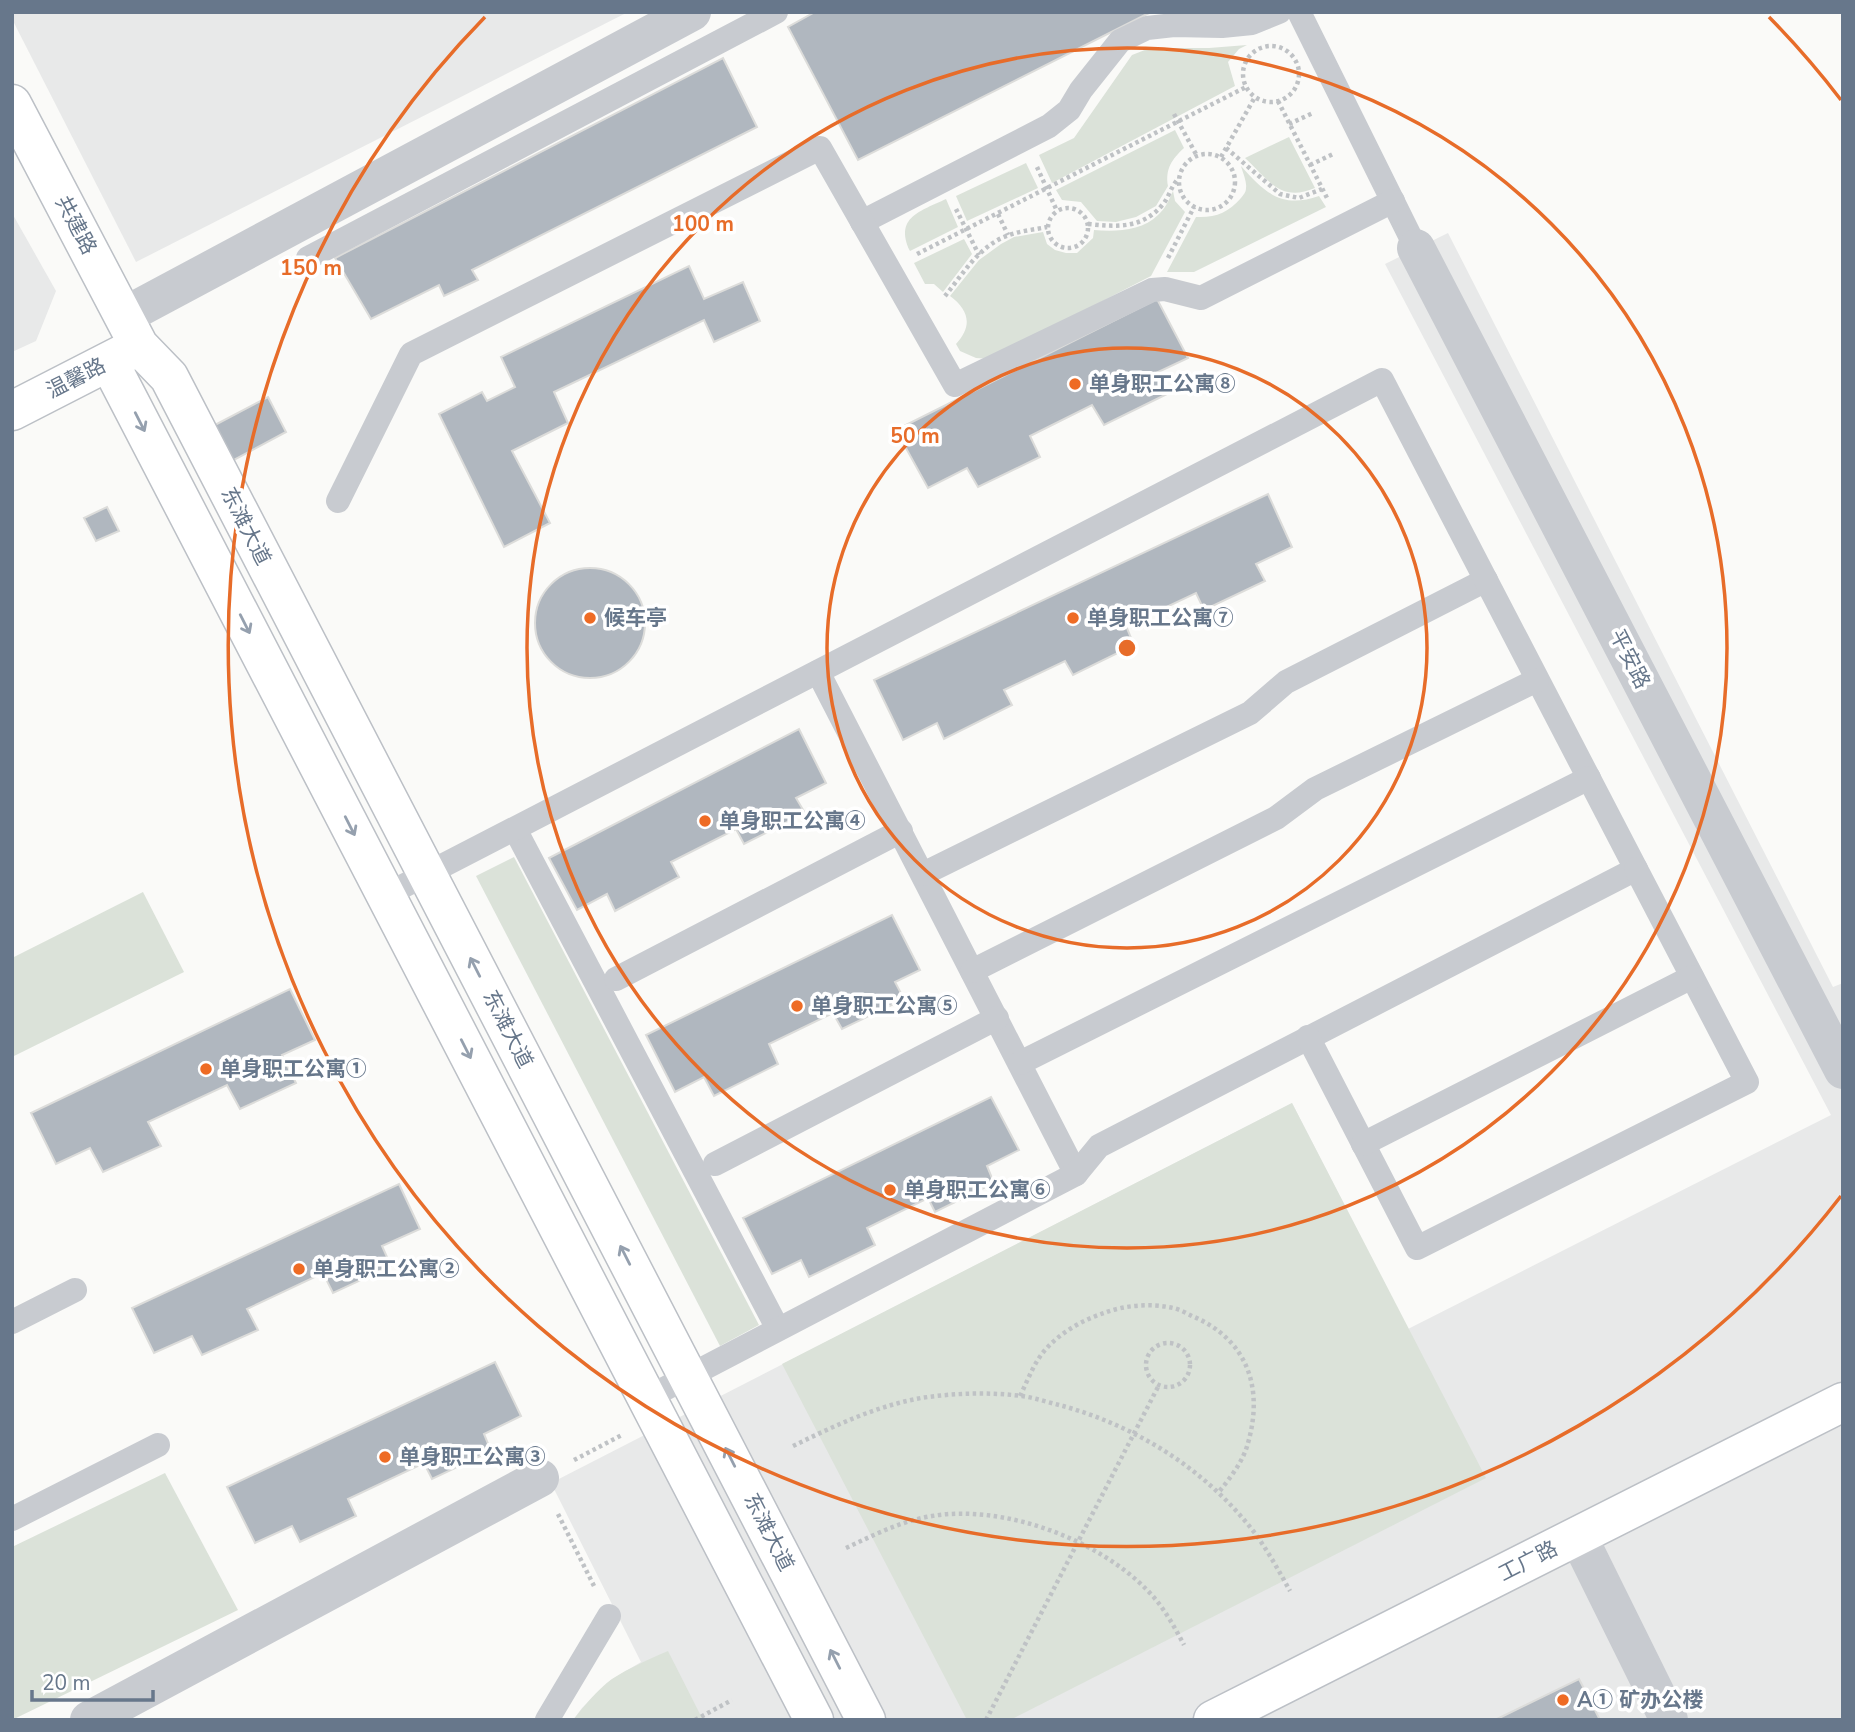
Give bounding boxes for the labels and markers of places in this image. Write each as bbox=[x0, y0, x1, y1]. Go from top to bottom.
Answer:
place label: 单身职工公寓⑧ bbox=[1089, 370, 1236, 398]
marker: 单身职工公寓⑧ bbox=[1067, 376, 1083, 392]
place label: 候车亭 bbox=[604, 604, 667, 632]
place label: 单身职工公寓⑦ bbox=[1087, 604, 1234, 632]
marker: 候车亭 bbox=[582, 610, 598, 626]
marker: 单身职工公寓⑦ bbox=[1065, 610, 1081, 626]
centre of rings bbox=[1115, 636, 1139, 660]
place label: 单身职工公寓④ bbox=[719, 807, 866, 835]
marker: 单身职工公寓④ bbox=[697, 813, 713, 829]
place label: 单身职工公寓⑤ bbox=[811, 992, 958, 1020]
marker: 单身职工公寓⑤ bbox=[789, 998, 805, 1014]
place label: 单身职工公寓① bbox=[220, 1055, 367, 1083]
marker: 单身职工公寓① bbox=[198, 1061, 214, 1077]
place label: 单身职工公寓⑥ bbox=[904, 1176, 1051, 1204]
marker: 单身职工公寓⑥ bbox=[882, 1182, 898, 1198]
place label: 单身职工公寓② bbox=[313, 1255, 460, 1283]
marker: 单身职工公寓② bbox=[291, 1261, 307, 1277]
place label: 单身职工公寓③ bbox=[399, 1443, 546, 1471]
marker: 单身职工公寓③ bbox=[377, 1449, 393, 1465]
place label: A① 矿办公楼 bbox=[1577, 1686, 1703, 1714]
marker: A① 矿办公楼 bbox=[1555, 1692, 1571, 1708]

